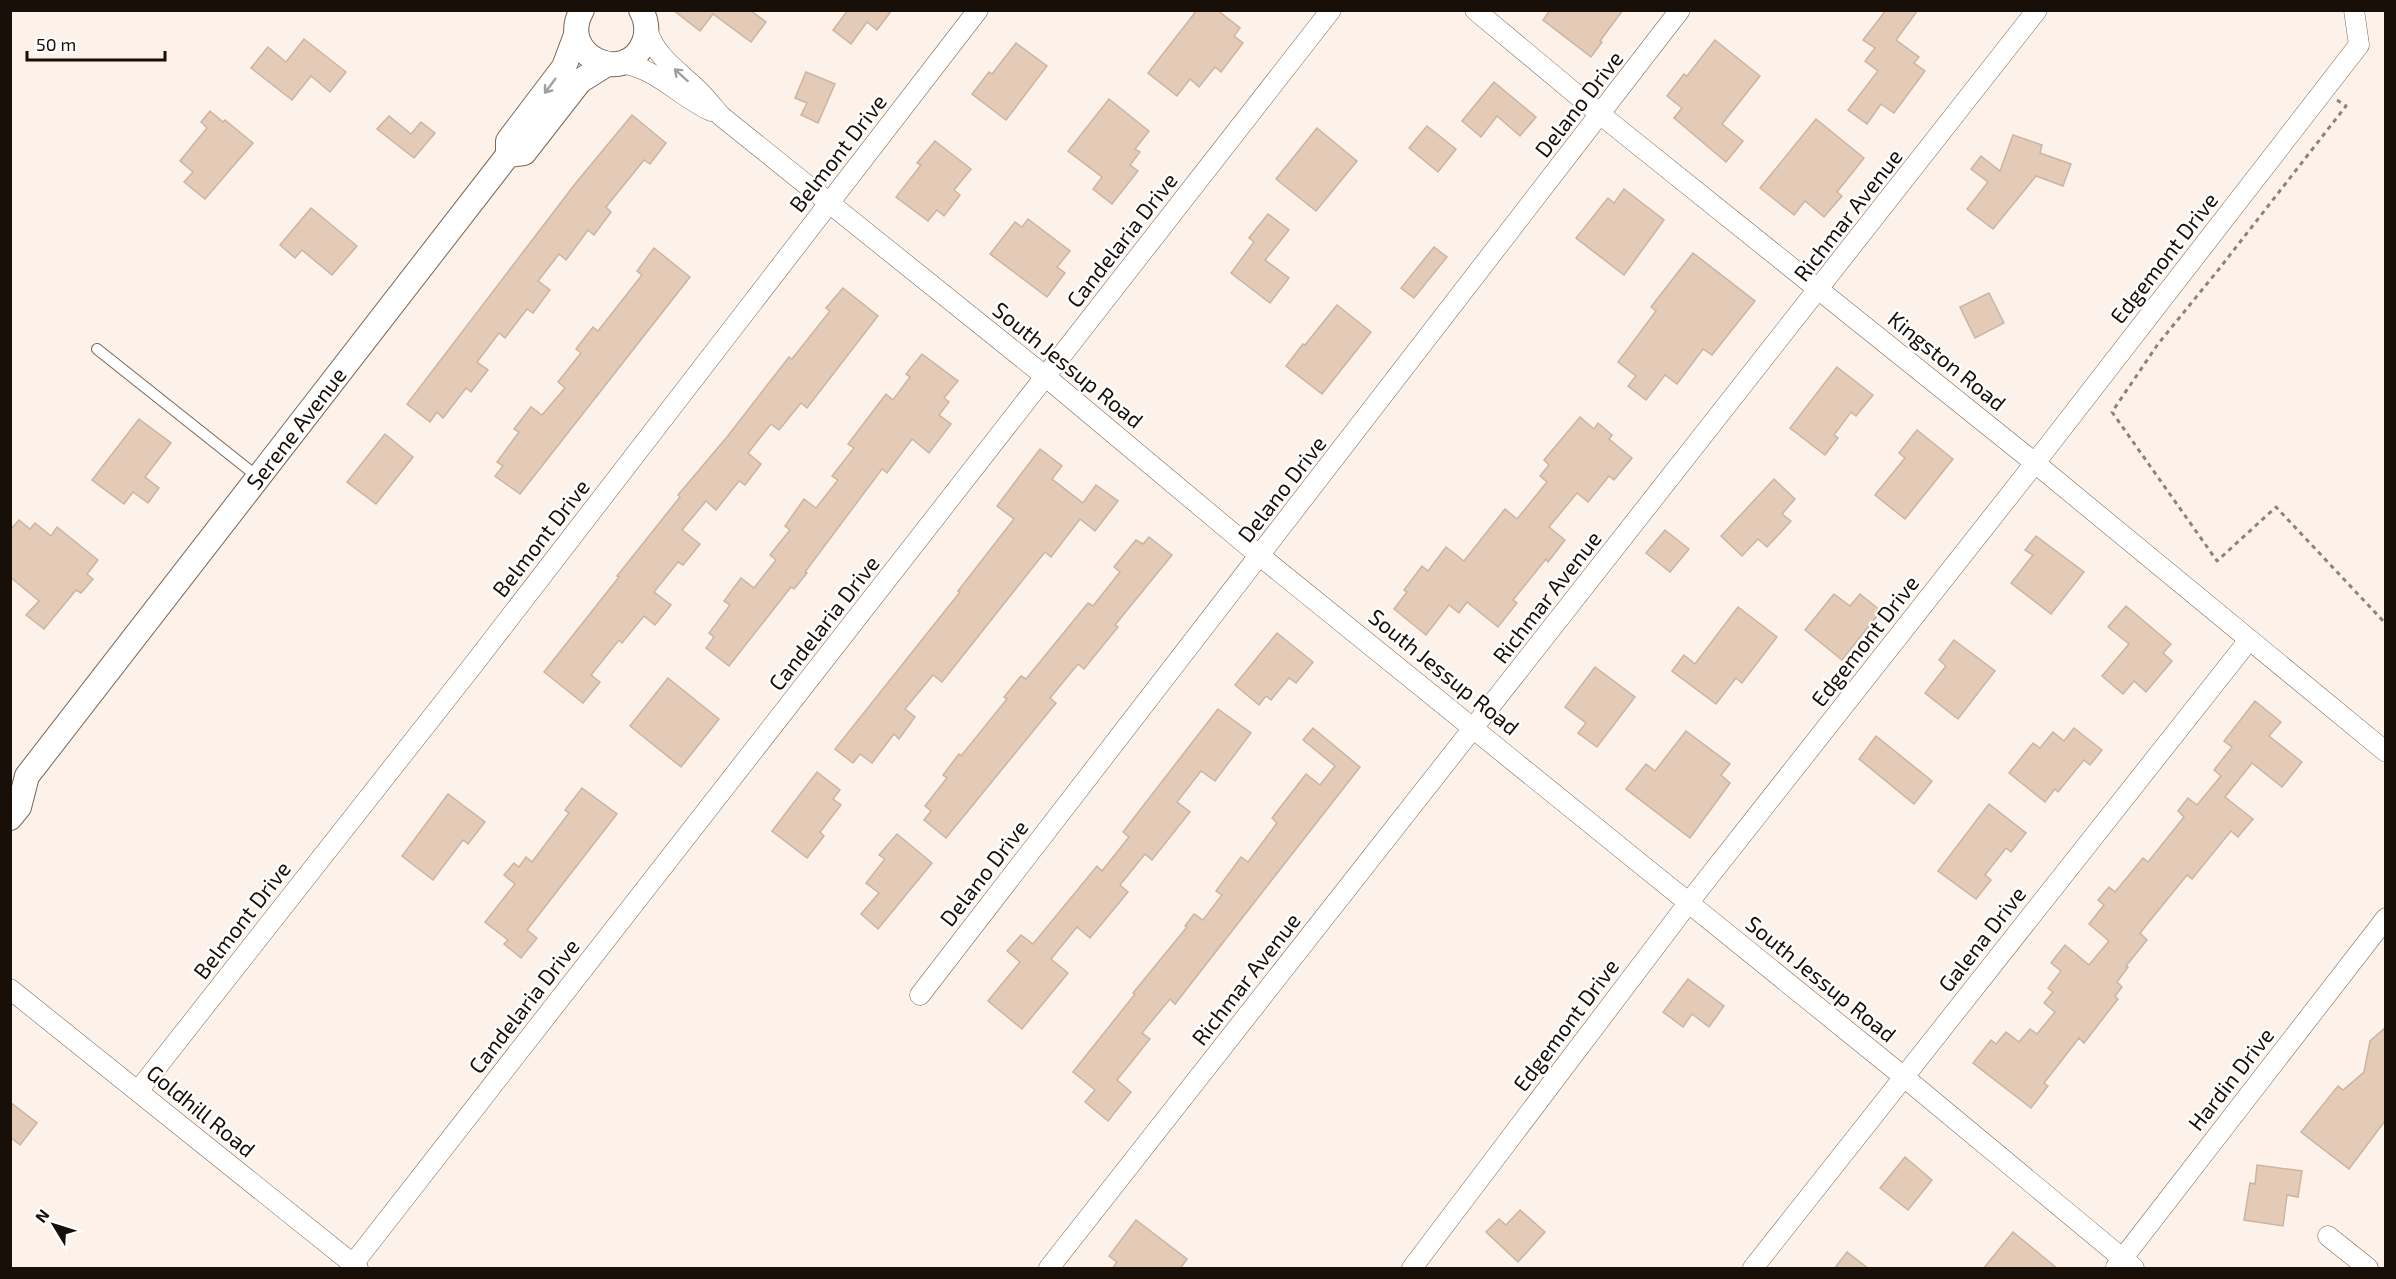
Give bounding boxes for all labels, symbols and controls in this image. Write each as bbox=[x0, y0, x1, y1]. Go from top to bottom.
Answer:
scale bar bbox=[27, 24, 165, 62]
text: 50 m bbox=[36, 33, 76, 55]
street label: Delano Drive bbox=[1529, 45, 1628, 162]
one-way arrow bbox=[674, 68, 689, 82]
one-way arrow bbox=[544, 78, 557, 94]
street label: Belmont Drive bbox=[783, 88, 891, 216]
street label: Richmar Avenue bbox=[1788, 143, 1907, 286]
street label: Candelaria Drive bbox=[1061, 167, 1182, 312]
street label: Edgemont Drive bbox=[2104, 187, 2222, 328]
street label: South Jessup Road bbox=[988, 296, 1149, 433]
street label: Kingston Road bbox=[1884, 305, 2012, 416]
street label: Serene Avenue bbox=[240, 362, 351, 494]
street label: Delano Drive bbox=[1232, 430, 1331, 547]
street label: Belmont Drive bbox=[486, 473, 594, 601]
street label: Richmar Avenue bbox=[1487, 525, 1606, 668]
street label: Candelaria Drive bbox=[763, 550, 884, 695]
street label: Edgemont Drive bbox=[1805, 570, 1923, 711]
street label: South Jessup Road bbox=[1364, 603, 1525, 740]
street label: Delano Drive bbox=[934, 814, 1033, 931]
street label: Belmont Drive bbox=[187, 855, 295, 983]
street label: Galena Drive bbox=[1932, 881, 2030, 996]
street label: Richmar Avenue bbox=[1186, 907, 1305, 1050]
street label: South Jessup Road bbox=[1741, 910, 1902, 1047]
street label: Candelaria Drive bbox=[463, 933, 584, 1078]
street label: Edgemont Drive bbox=[1507, 953, 1623, 1096]
street label: Hardin Drive bbox=[2182, 1022, 2278, 1135]
street label: Goldhill Road bbox=[142, 1059, 261, 1162]
north arrow bbox=[24, 1195, 84, 1255]
text: N bbox=[31, 1205, 53, 1226]

